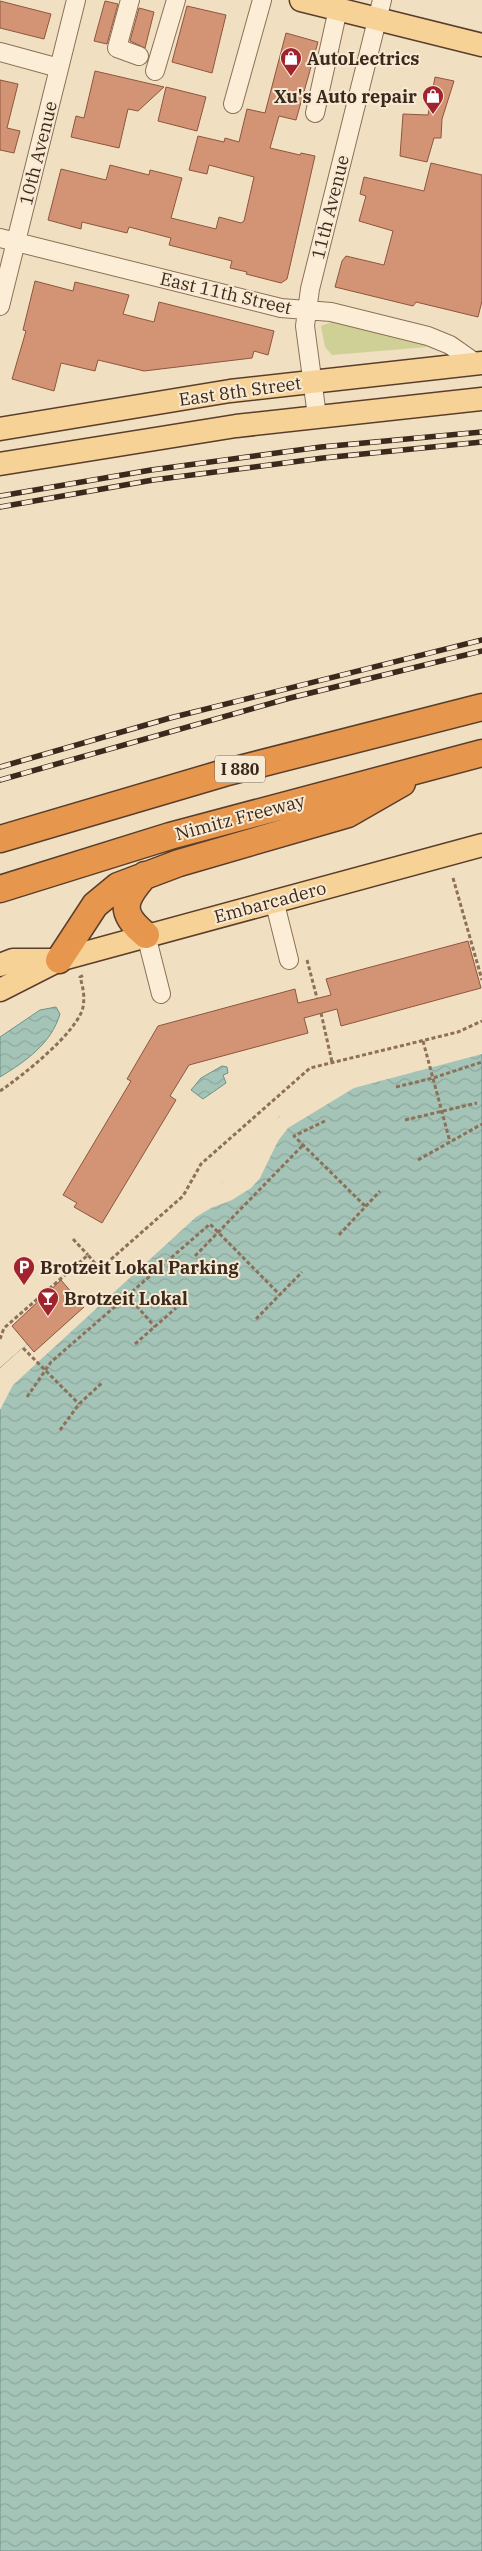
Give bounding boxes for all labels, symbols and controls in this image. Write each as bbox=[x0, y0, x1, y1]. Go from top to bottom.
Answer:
shop icon: AutoLectrics bbox=[279, 46, 303, 77]
place label: AutoLectrics bbox=[307, 47, 419, 70]
shop icon: Xu's Auto repair bbox=[421, 84, 445, 115]
place label: Xu's Auto repair bbox=[274, 85, 417, 108]
street label: 10th Avenue bbox=[14, 98, 62, 208]
street label: 11th Avenue bbox=[306, 152, 354, 262]
street label: East 11th Street bbox=[158, 267, 294, 319]
street label: East 8th Street bbox=[177, 371, 303, 411]
road number: I 880 bbox=[215, 756, 265, 782]
street label: Nimitz Freeway bbox=[173, 789, 308, 845]
street label: Embarcadero bbox=[211, 876, 329, 928]
parking icon: Brotzeit Lokal Parking bbox=[12, 1255, 36, 1286]
place label: Brotzeit Lokal Parking bbox=[40, 1256, 239, 1279]
bar icon: Brotzeit Lokal bbox=[36, 1286, 60, 1317]
place label: Brotzeit Lokal bbox=[64, 1287, 188, 1310]

